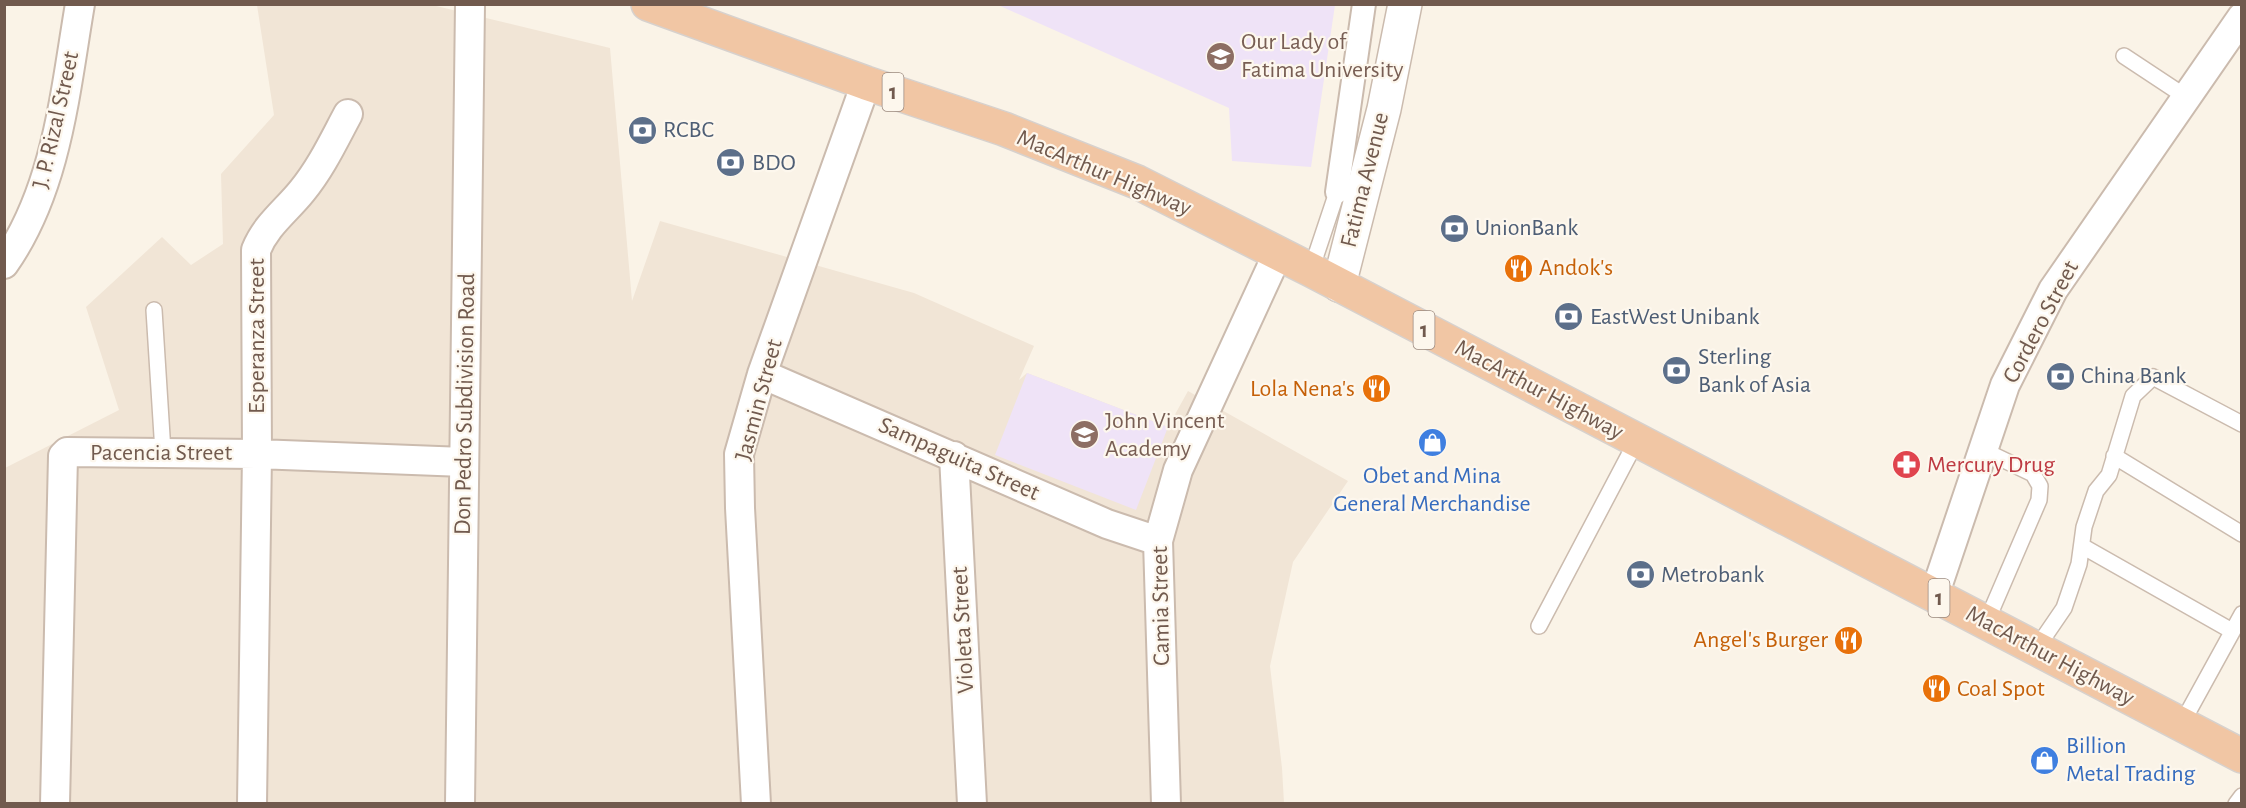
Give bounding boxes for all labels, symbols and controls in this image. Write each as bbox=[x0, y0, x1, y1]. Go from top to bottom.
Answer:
place label: Our Lady of Fatima University bbox=[1241, 30, 1403, 82]
school or university icon: Our Lady of Fatima University bbox=[1204, 40, 1236, 72]
street label: J. P. Rizal Street bbox=[29, 49, 84, 191]
road number: 1 bbox=[882, 73, 904, 111]
street label: Fatima Avenue bbox=[1337, 110, 1393, 250]
bank icon: RCBC bbox=[626, 114, 658, 146]
place label: RCBC bbox=[663, 118, 714, 142]
street label: MacArthur Highway bbox=[1013, 125, 1195, 221]
bank icon: BDO bbox=[715, 147, 747, 179]
place label: BDO bbox=[752, 151, 796, 175]
bank icon: UnionBank bbox=[1438, 212, 1470, 244]
place label: UnionBank bbox=[1475, 216, 1578, 240]
restaurant icon: Andok's bbox=[1502, 252, 1534, 284]
place label: Andok's bbox=[1539, 256, 1613, 280]
street label: Cordero Street bbox=[1999, 257, 2083, 387]
street label: Esperanza Street bbox=[245, 258, 269, 414]
street label: Don Pedro Subdivision Road bbox=[451, 273, 479, 535]
bank icon: EastWest Unibank bbox=[1553, 301, 1585, 333]
place label: EastWest Unibank bbox=[1590, 305, 1760, 329]
road number: 1 bbox=[1414, 311, 1434, 349]
street label: Jasmin Street bbox=[731, 336, 787, 463]
street label: MacArthur Highway bbox=[1451, 336, 1627, 444]
place label: Sterling Bank of Asia bbox=[1698, 345, 1811, 397]
bank icon: Sterling Bank of Asia bbox=[1661, 355, 1693, 387]
bank icon: China Bank bbox=[2044, 360, 2076, 392]
place label: China Bank bbox=[2081, 364, 2186, 388]
restaurant icon: Lola Nena's bbox=[1360, 373, 1392, 405]
place label: Lola Nena's bbox=[1250, 377, 1355, 401]
place label: John Vincent Academy bbox=[1105, 409, 1225, 461]
street label: Sampaguita Street bbox=[875, 413, 1043, 505]
school or university icon: John Vincent Academy bbox=[1068, 419, 1100, 451]
shop icon: Obet and Mina General Merchandise bbox=[1416, 427, 1448, 459]
street label: Pacencia Street bbox=[90, 441, 232, 465]
pharmacy icon: Mercury Drug bbox=[1890, 449, 1922, 481]
place label: Mercury Drug bbox=[1927, 453, 2055, 477]
place label: Obet and Mina General Merchandise bbox=[1333, 464, 1531, 516]
street label: Camia Street bbox=[1148, 546, 1174, 666]
bank icon: Metrobank bbox=[1624, 559, 1656, 591]
place label: Metrobank bbox=[1661, 563, 1764, 587]
street label: Violeta Street bbox=[948, 565, 978, 694]
road number: 1 bbox=[1928, 579, 1950, 617]
street label: MacArthur Highway bbox=[1962, 602, 2138, 710]
restaurant icon: Angel's Burger bbox=[1833, 624, 1865, 656]
place label: Angel's Burger bbox=[1693, 628, 1828, 652]
restaurant icon: Coal Spot bbox=[1920, 673, 1952, 705]
place label: Coal Spot bbox=[1957, 677, 2045, 701]
place label: Billion Metal Trading bbox=[2066, 734, 2196, 786]
shop icon: Billion Metal Trading bbox=[2029, 744, 2061, 776]

